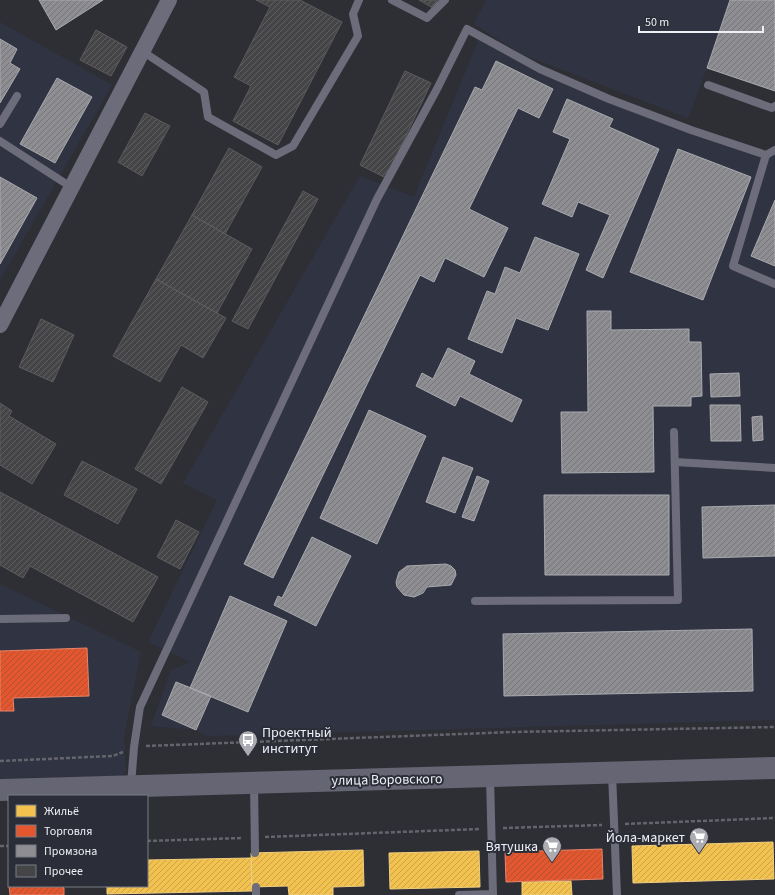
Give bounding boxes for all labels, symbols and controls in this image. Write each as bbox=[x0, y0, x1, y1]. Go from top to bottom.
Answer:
scale bar bbox=[639, 8, 763, 34]
text: 50 m bbox=[645, 14, 669, 31]
place label: Проектный институт bbox=[262, 723, 332, 759]
bus stop icon: Проектный институт bbox=[237, 729, 259, 757]
street label: улица Воровского bbox=[331, 769, 443, 791]
legend bbox=[8, 795, 148, 887]
text: Жильё bbox=[44, 803, 79, 820]
text: Торговля bbox=[44, 823, 92, 840]
supermarket icon: Йола-маркет bbox=[688, 826, 710, 854]
place label: Йола-маркет bbox=[606, 828, 686, 848]
supermarket icon: Вятушка bbox=[541, 835, 563, 863]
place label: Вятушка bbox=[485, 837, 538, 857]
text: Промзона bbox=[44, 843, 97, 860]
text: Прочее bbox=[44, 863, 83, 880]

